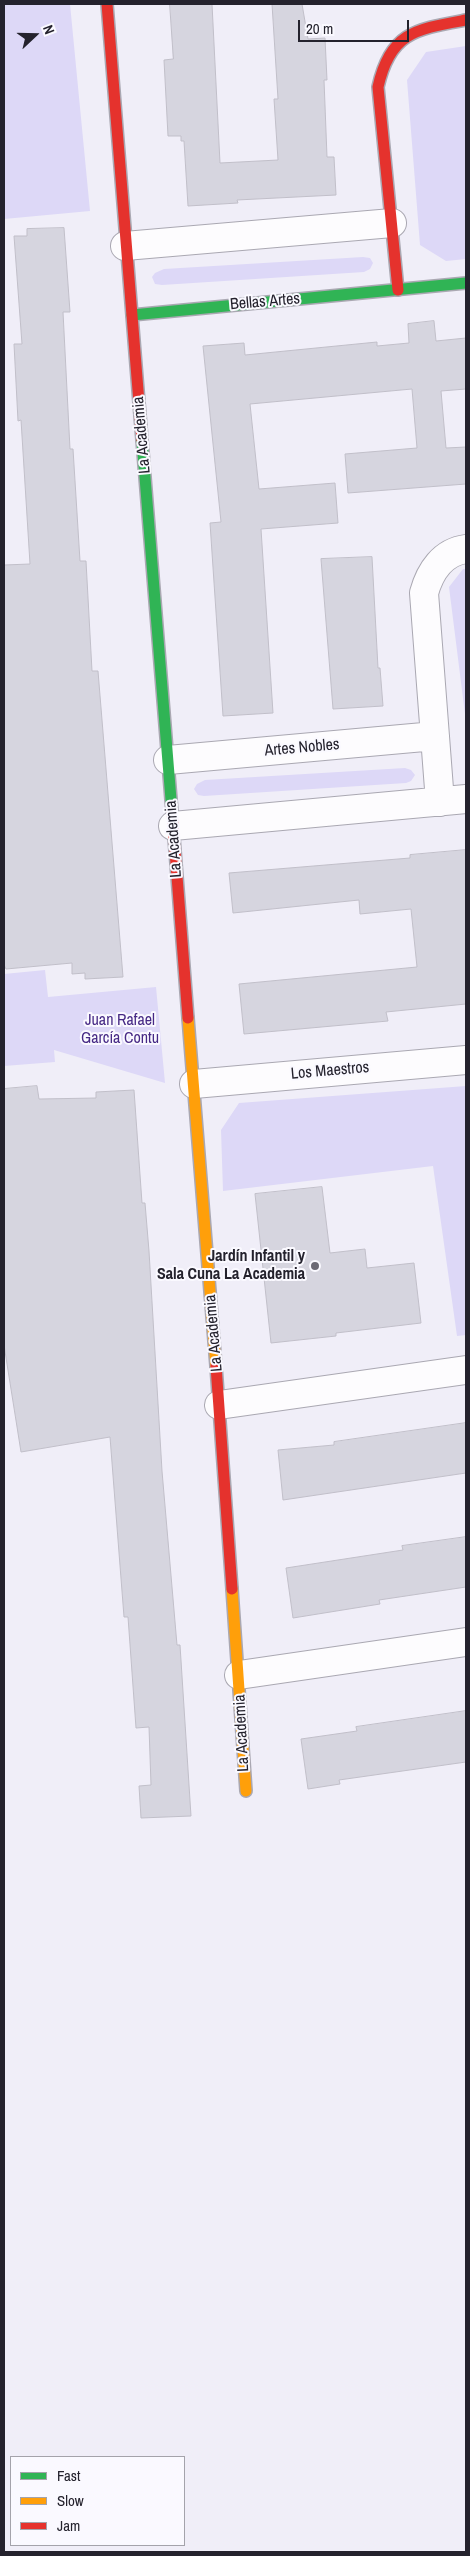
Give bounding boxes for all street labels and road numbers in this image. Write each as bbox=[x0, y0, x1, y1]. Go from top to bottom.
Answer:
street label: Bellas Artes bbox=[229, 289, 301, 315]
street label: La Academia bbox=[129, 396, 155, 474]
street label: Artes Nobles bbox=[264, 735, 340, 761]
street label: La Academia bbox=[162, 800, 186, 878]
street label: Los Maestros bbox=[290, 1058, 370, 1084]
street label: La Academia bbox=[201, 1294, 227, 1372]
street label: La Academia bbox=[230, 1694, 254, 1772]

